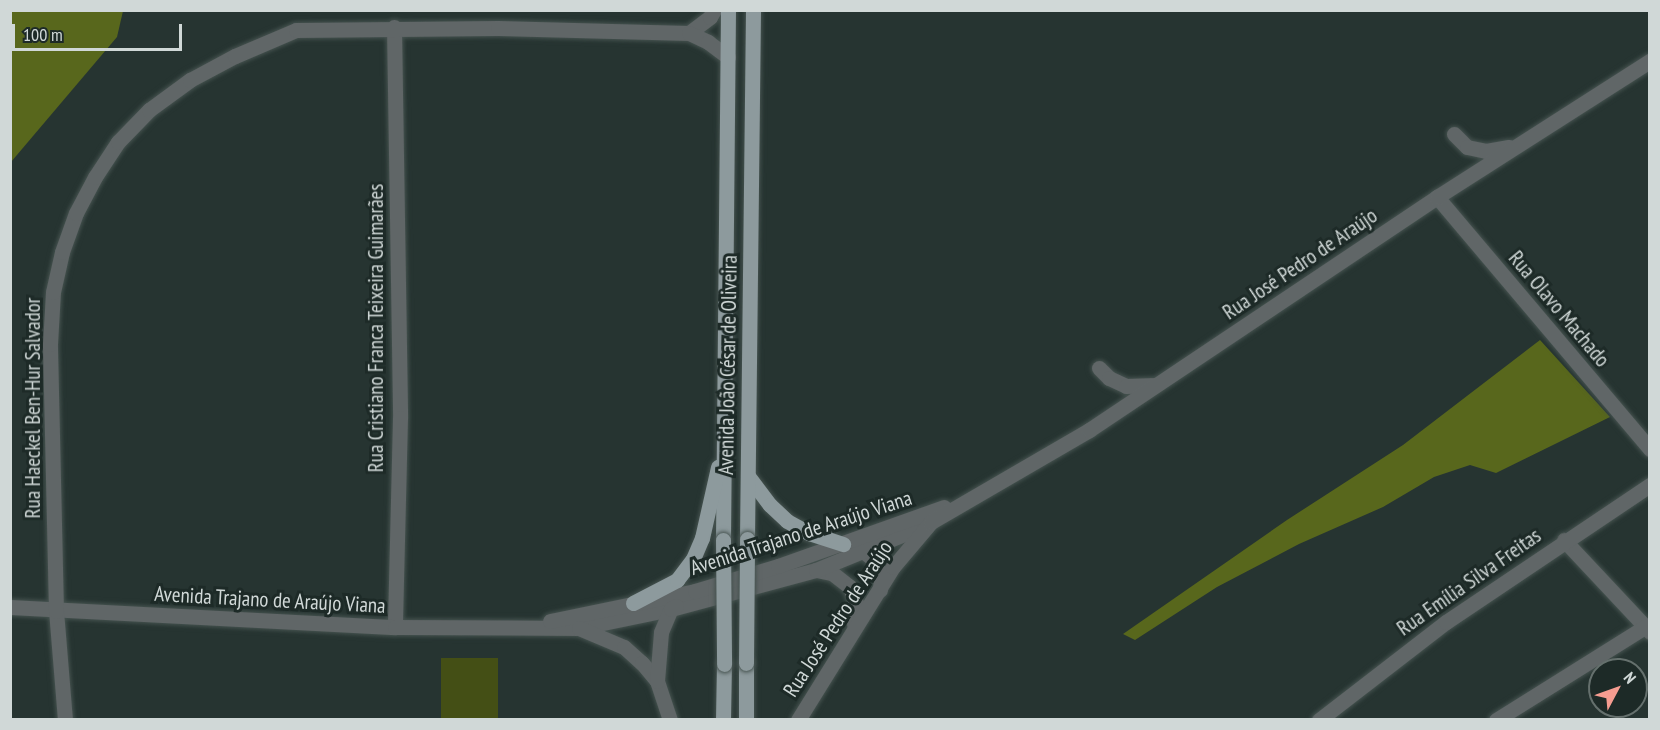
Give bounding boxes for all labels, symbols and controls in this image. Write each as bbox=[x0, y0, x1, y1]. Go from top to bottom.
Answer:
scale bar bbox=[15, 12, 184, 50]
text: 100 m bbox=[23, 23, 63, 46]
street label: Rua Cristiano Franca Teixeira Guimarães bbox=[363, 183, 389, 473]
street label: Rua José Pedro de Araújo bbox=[1218, 203, 1382, 325]
street label: Rua Olavo Machado bbox=[1503, 246, 1615, 372]
street label: Avenida João César de Oliveira bbox=[713, 255, 743, 475]
street label: Rua Haeckel Ben-Hur Salvador bbox=[20, 298, 46, 518]
street label: Avenida Trajano de Araújo Viana bbox=[686, 485, 916, 581]
street label: Rua Emília Silva Freitas bbox=[1392, 523, 1546, 641]
street label: Rua José Pedro de Araújo bbox=[778, 536, 898, 702]
street label: Avenida Trajano de Araújo Viana bbox=[153, 581, 387, 619]
north arrow bbox=[1588, 658, 1648, 718]
text: N bbox=[1620, 668, 1640, 687]

